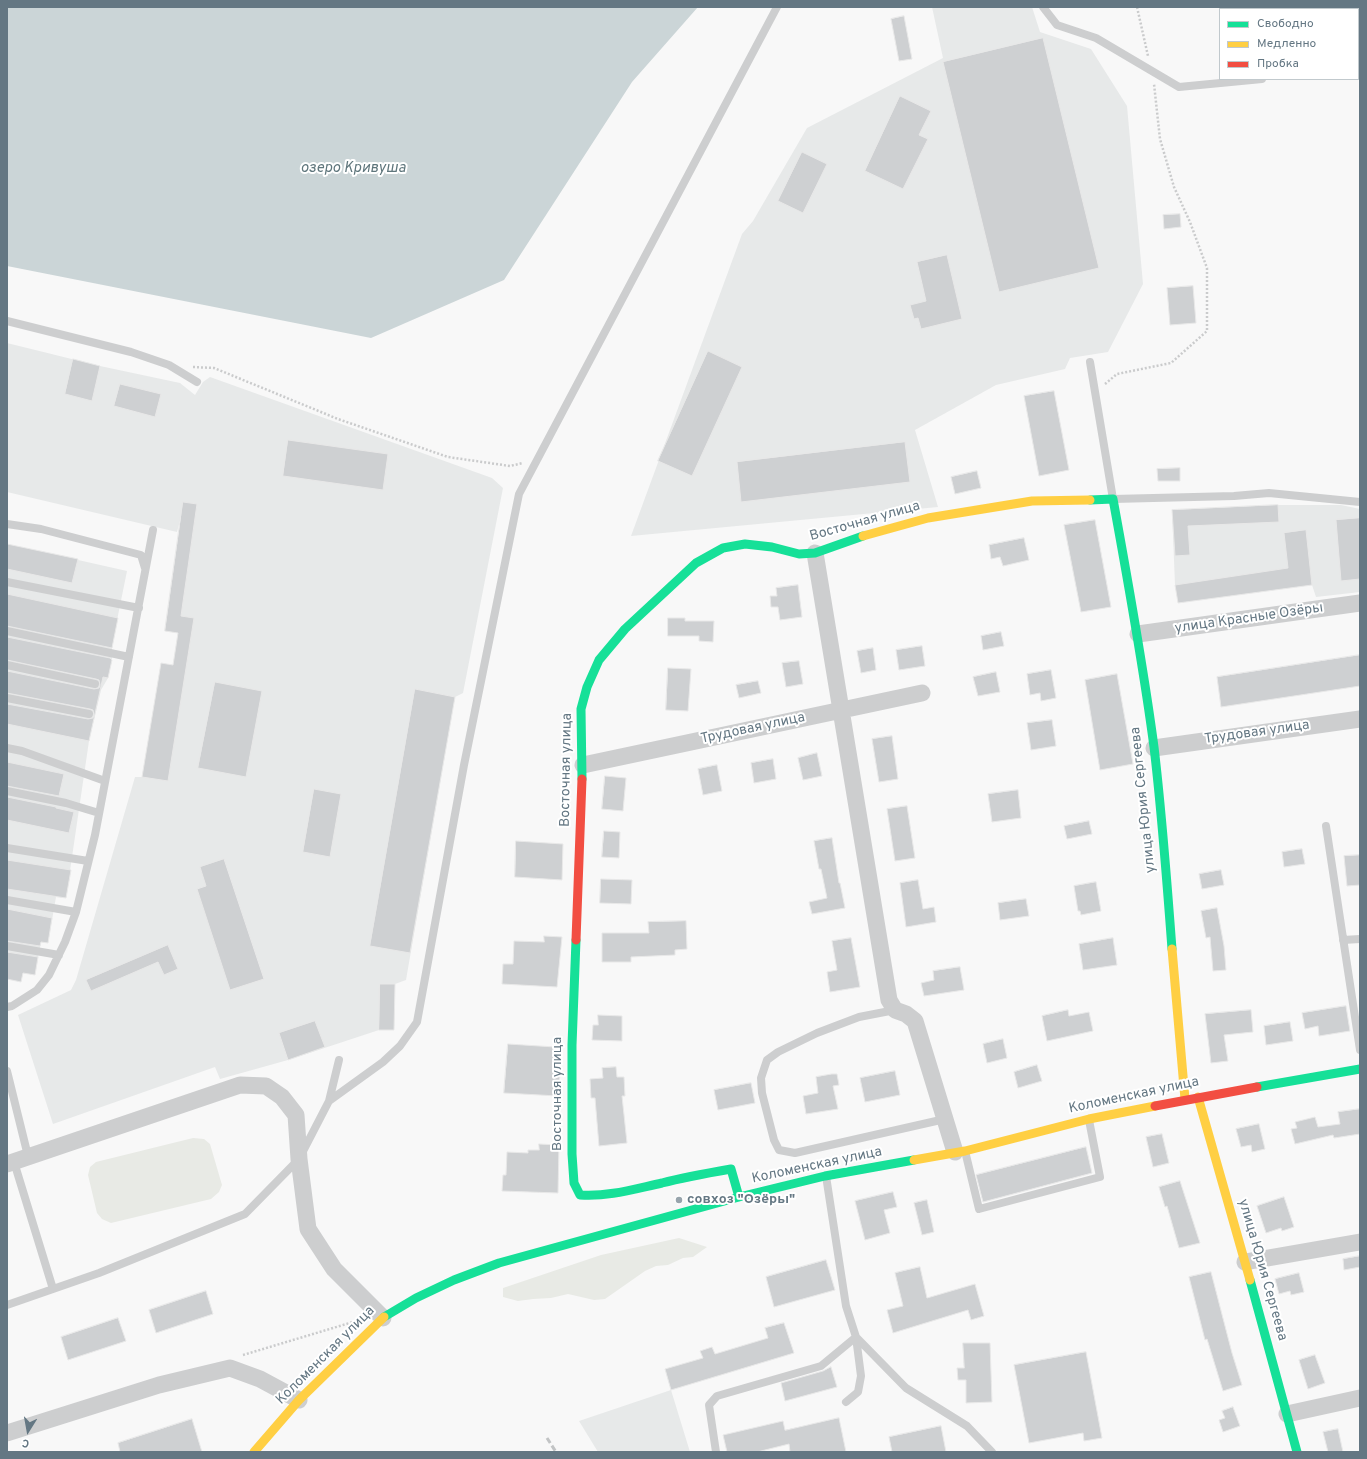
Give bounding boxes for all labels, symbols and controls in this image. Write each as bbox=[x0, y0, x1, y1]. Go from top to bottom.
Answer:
legend bbox=[1219, 8, 1359, 80]
text: Свободно bbox=[1257, 16, 1314, 32]
text: Медленно bbox=[1257, 36, 1316, 52]
text: Пробка bbox=[1257, 56, 1299, 72]
water label: озеро Кривуша bbox=[300, 160, 406, 178]
street label: Восточная улица bbox=[808, 498, 922, 546]
street label: улица Красные Озёры bbox=[1174, 600, 1324, 638]
street label: Трудовая улица bbox=[699, 710, 807, 748]
street label: Восточная улица bbox=[558, 713, 576, 827]
street label: Трудовая улица bbox=[1203, 717, 1311, 749]
street label: улица Юрия Сергеева bbox=[1128, 726, 1160, 874]
street label: Восточная улица bbox=[550, 1037, 566, 1151]
street label: Коломенская улица bbox=[1067, 1074, 1201, 1118]
street label: Коломенская улица bbox=[750, 1144, 884, 1188]
place label: совхоз "Озёры" bbox=[687, 1192, 795, 1208]
marker: совхоз "Озёры" bbox=[674, 1195, 684, 1205]
street label: улица Юрия Сергеева bbox=[1234, 1197, 1290, 1343]
street label: Коломенская улица bbox=[273, 1303, 379, 1409]
north arrow bbox=[8, 1411, 48, 1451]
text: С bbox=[21, 1435, 30, 1450]

